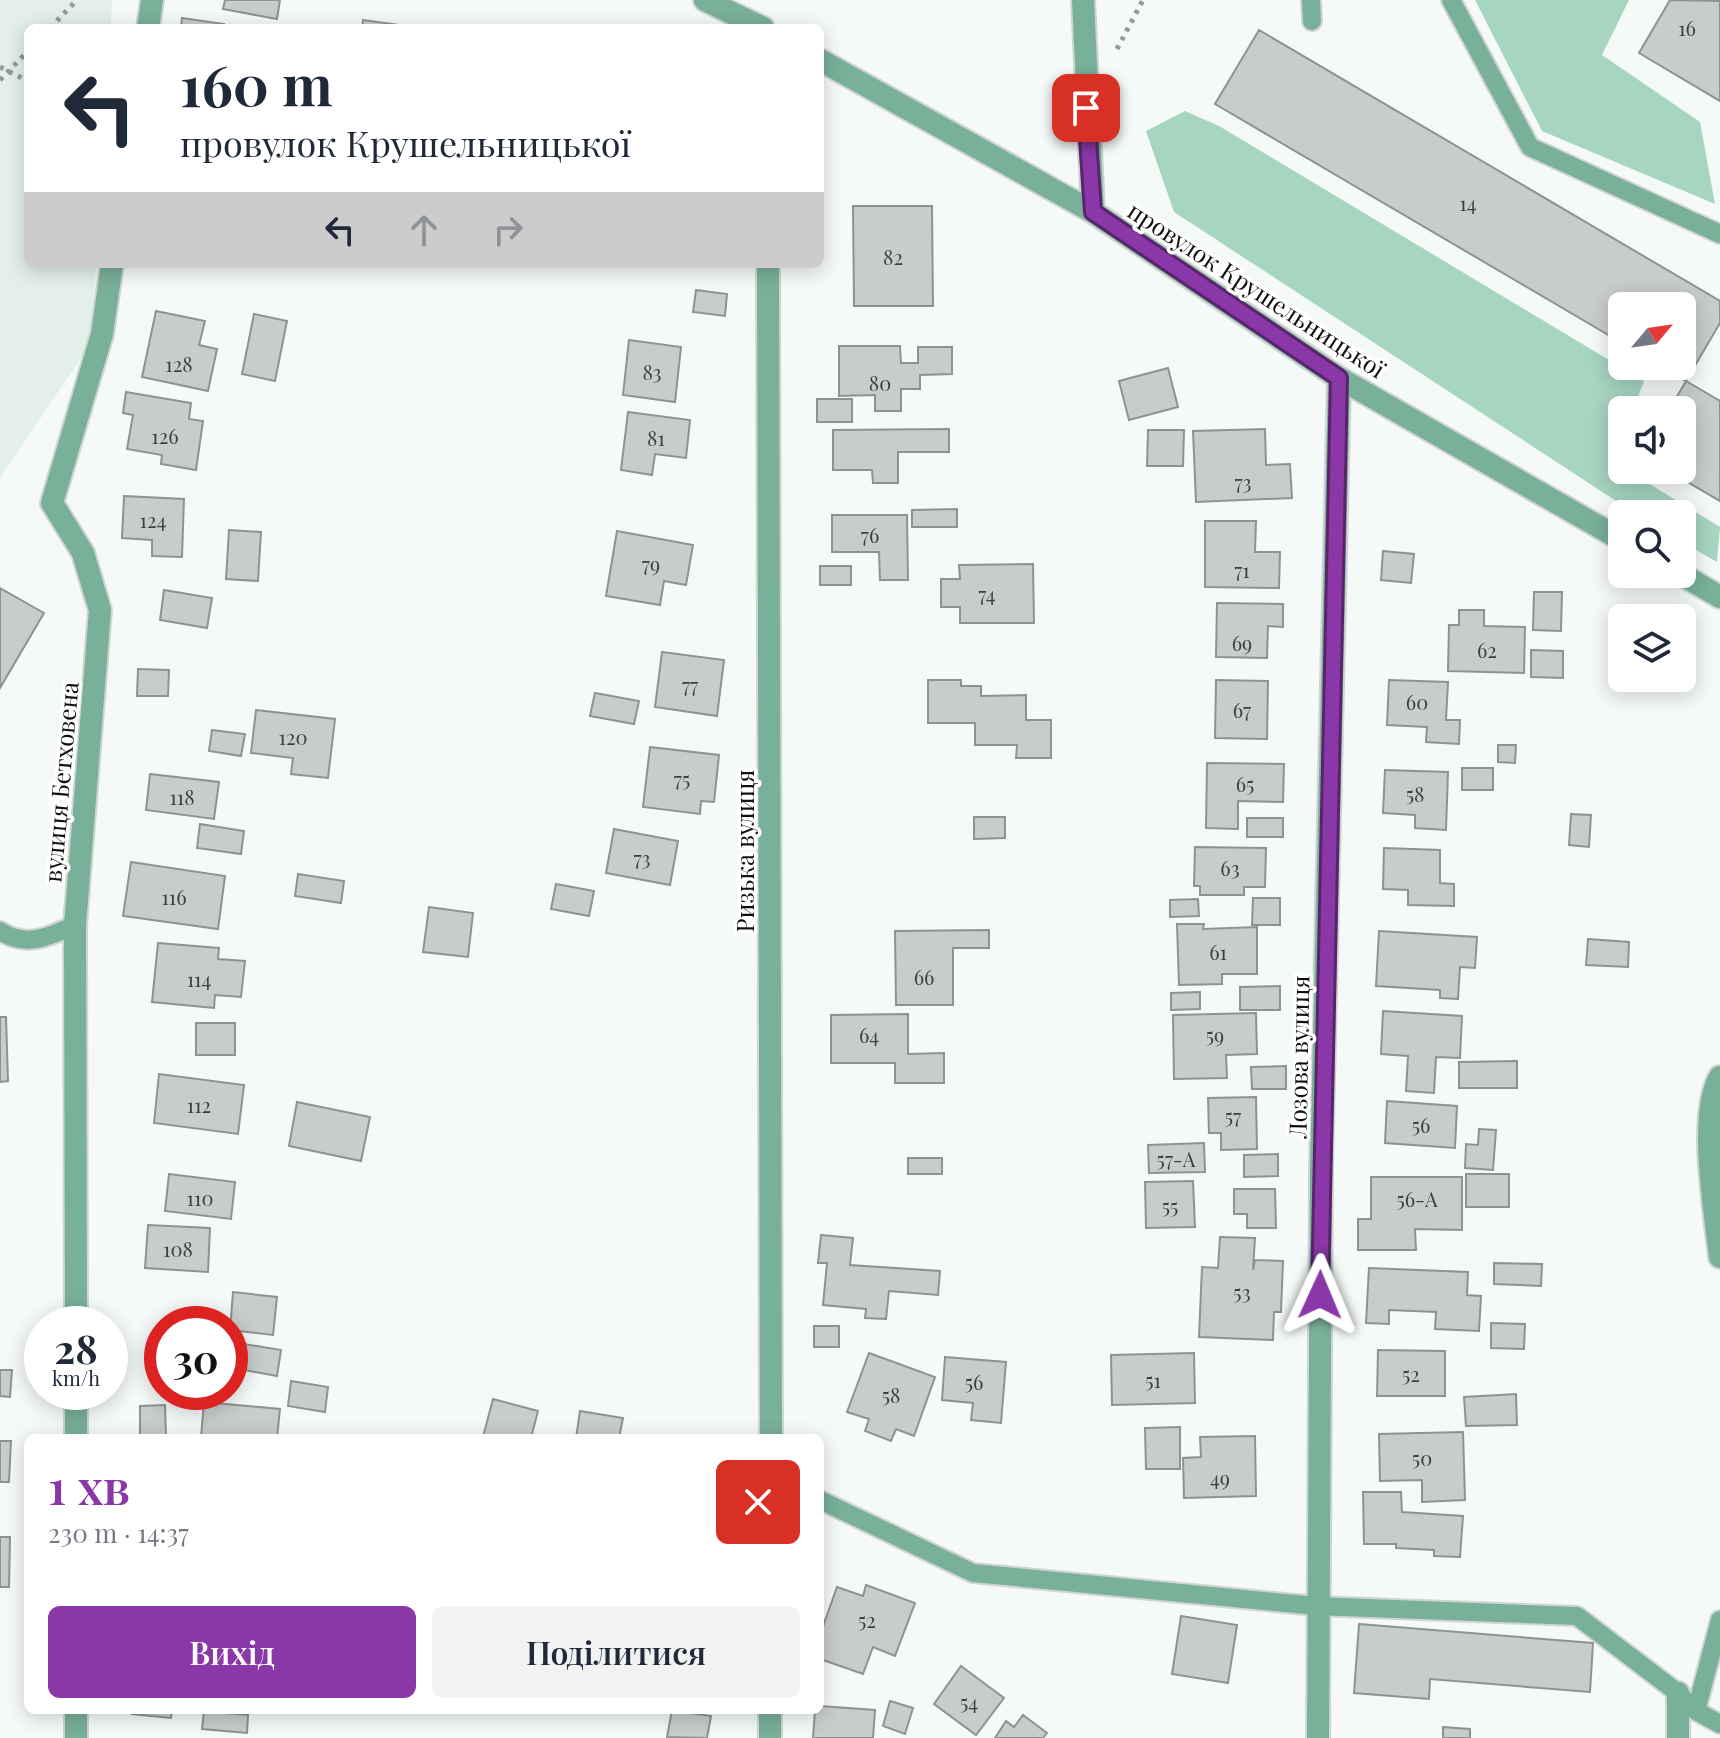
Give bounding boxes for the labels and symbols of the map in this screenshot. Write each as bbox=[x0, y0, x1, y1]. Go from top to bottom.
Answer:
house number: 16 bbox=[1678, 14, 1696, 41]
pin bbox=[1052, 74, 1120, 142]
house number: 14 bbox=[1459, 189, 1477, 216]
street label: провулок Крушельницької bbox=[1122, 194, 1393, 385]
house number: 82 bbox=[883, 243, 903, 270]
north arrow bbox=[1608, 292, 1696, 380]
house number: 128 bbox=[165, 350, 193, 377]
house number: 83 bbox=[642, 358, 662, 385]
house number: 80 bbox=[869, 369, 891, 396]
house number: 126 bbox=[151, 422, 179, 449]
house number: 81 bbox=[647, 424, 665, 451]
house number: 73 bbox=[1234, 468, 1252, 495]
house number: 124 bbox=[140, 506, 167, 533]
house number: 76 bbox=[861, 521, 879, 548]
house number: 79 bbox=[642, 550, 660, 577]
house number: 71 bbox=[1234, 556, 1250, 583]
house number: 74 bbox=[978, 580, 996, 607]
house number: 69 bbox=[1232, 629, 1252, 656]
house number: 62 bbox=[1477, 636, 1497, 663]
house number: 77 bbox=[682, 671, 698, 698]
street label: вулиця Бетховена bbox=[35, 680, 85, 884]
house number: 60 bbox=[1406, 688, 1428, 715]
house number: 67 bbox=[1233, 696, 1251, 723]
house number: 120 bbox=[279, 723, 307, 750]
house number: 75 bbox=[674, 765, 690, 792]
street label: Ризька вулиця bbox=[728, 769, 760, 933]
house number: 65 bbox=[1236, 770, 1254, 797]
house number: 58 bbox=[1406, 780, 1424, 807]
house number: 118 bbox=[169, 783, 195, 810]
house number: 73 bbox=[633, 844, 651, 871]
house number: 63 bbox=[1220, 854, 1240, 881]
house number: 116 bbox=[161, 883, 187, 910]
house number: 61 bbox=[1209, 938, 1227, 965]
house number: 66 bbox=[914, 963, 934, 990]
house number: 114 bbox=[187, 965, 211, 992]
street label: Лозова вулиця bbox=[1281, 975, 1315, 1140]
house number: 64 bbox=[859, 1021, 879, 1048]
house number: 59 bbox=[1206, 1021, 1224, 1048]
house number: 112 bbox=[187, 1091, 211, 1118]
house number: 57 bbox=[1225, 1102, 1241, 1129]
house number: 56 bbox=[1412, 1111, 1430, 1138]
house number: 57-А bbox=[1157, 1145, 1196, 1172]
house number: 110 bbox=[187, 1184, 213, 1211]
house number: 56-А bbox=[1396, 1185, 1438, 1212]
house number: 55 bbox=[1162, 1192, 1178, 1219]
house number: 108 bbox=[163, 1235, 193, 1262]
position arrow bbox=[1278, 1253, 1362, 1337]
house number: 53 bbox=[1233, 1278, 1251, 1305]
speed limit sign: 30 bbox=[144, 1306, 248, 1410]
house number: 52 bbox=[1402, 1360, 1420, 1387]
house number: 51 bbox=[1145, 1366, 1161, 1393]
house number: 56 bbox=[965, 1368, 983, 1395]
house number: 58 bbox=[882, 1381, 900, 1408]
house number: 50 bbox=[1412, 1444, 1432, 1471]
house number: 49 bbox=[1210, 1464, 1230, 1491]
house number: 52 bbox=[858, 1606, 876, 1633]
house number: 54 bbox=[960, 1688, 978, 1715]

